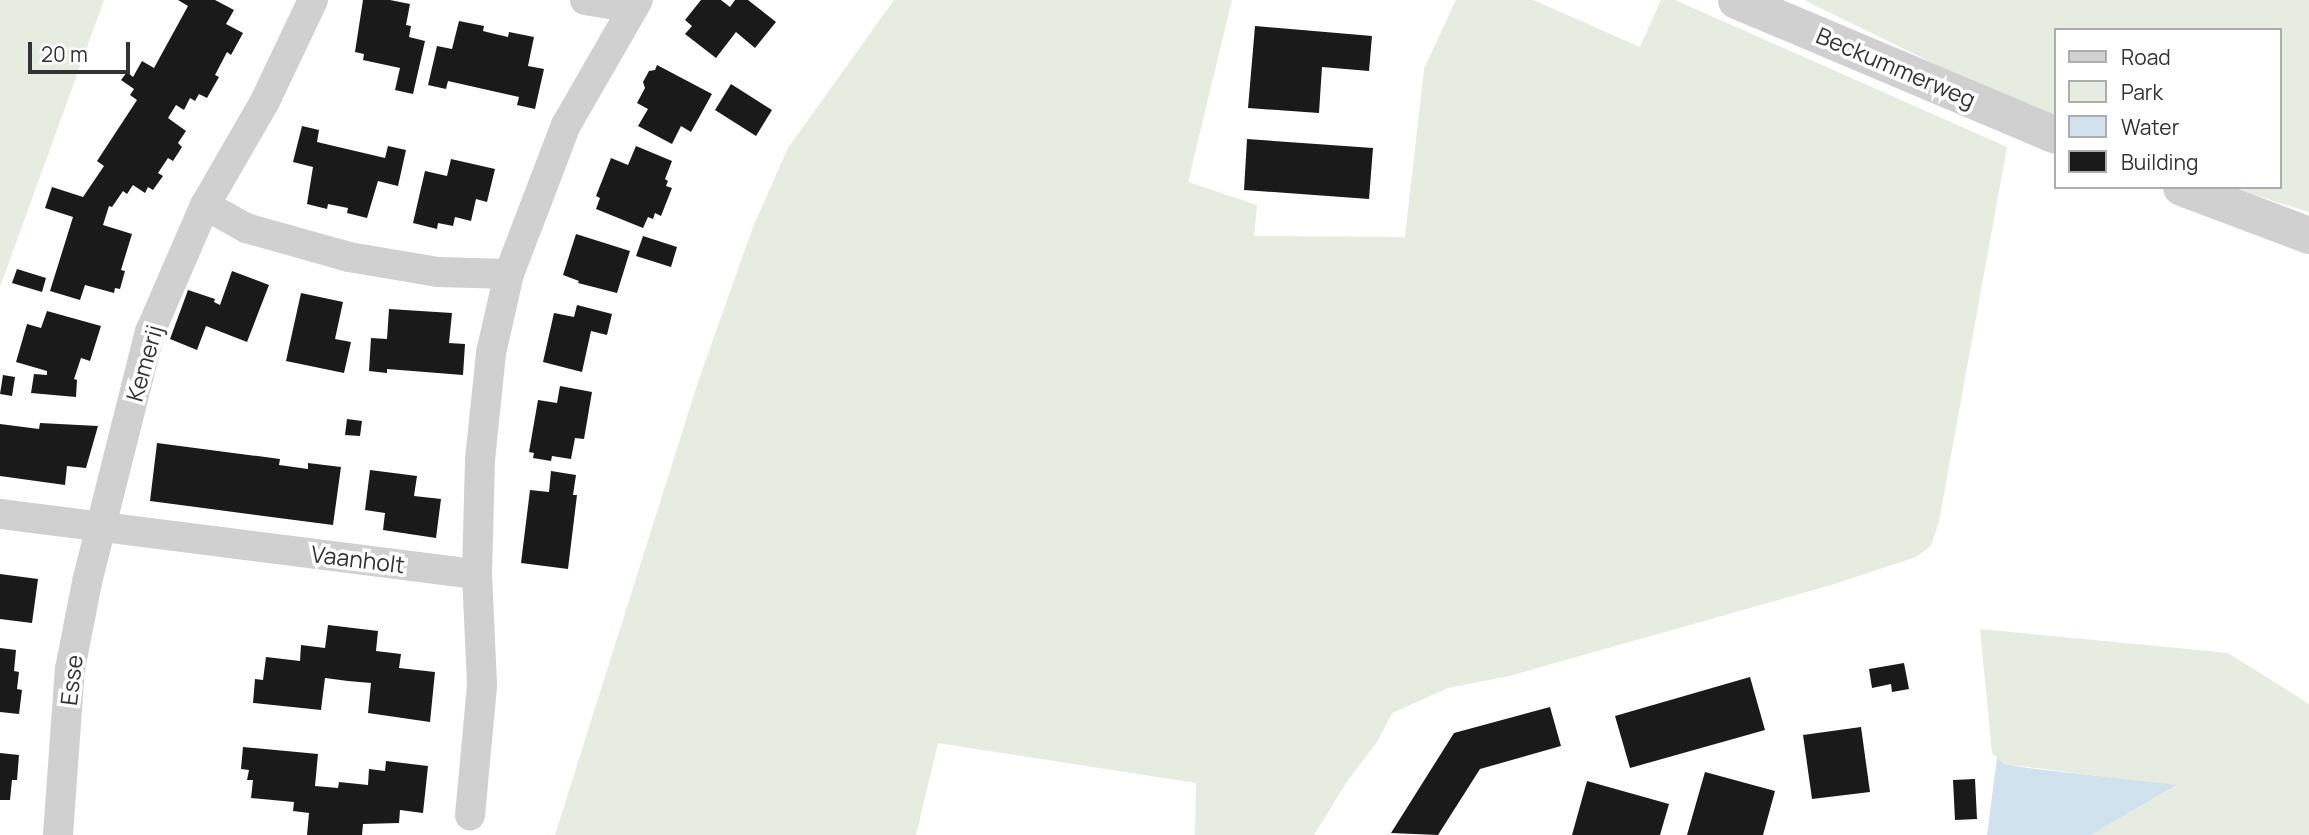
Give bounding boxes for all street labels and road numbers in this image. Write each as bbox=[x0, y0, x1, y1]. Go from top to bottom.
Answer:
street label: Beckummerweg bbox=[1812, 21, 1980, 113]
street label: Kemerij bbox=[120, 322, 168, 404]
street label: Vaanholt bbox=[310, 540, 406, 578]
street label: Esse bbox=[54, 653, 88, 707]

